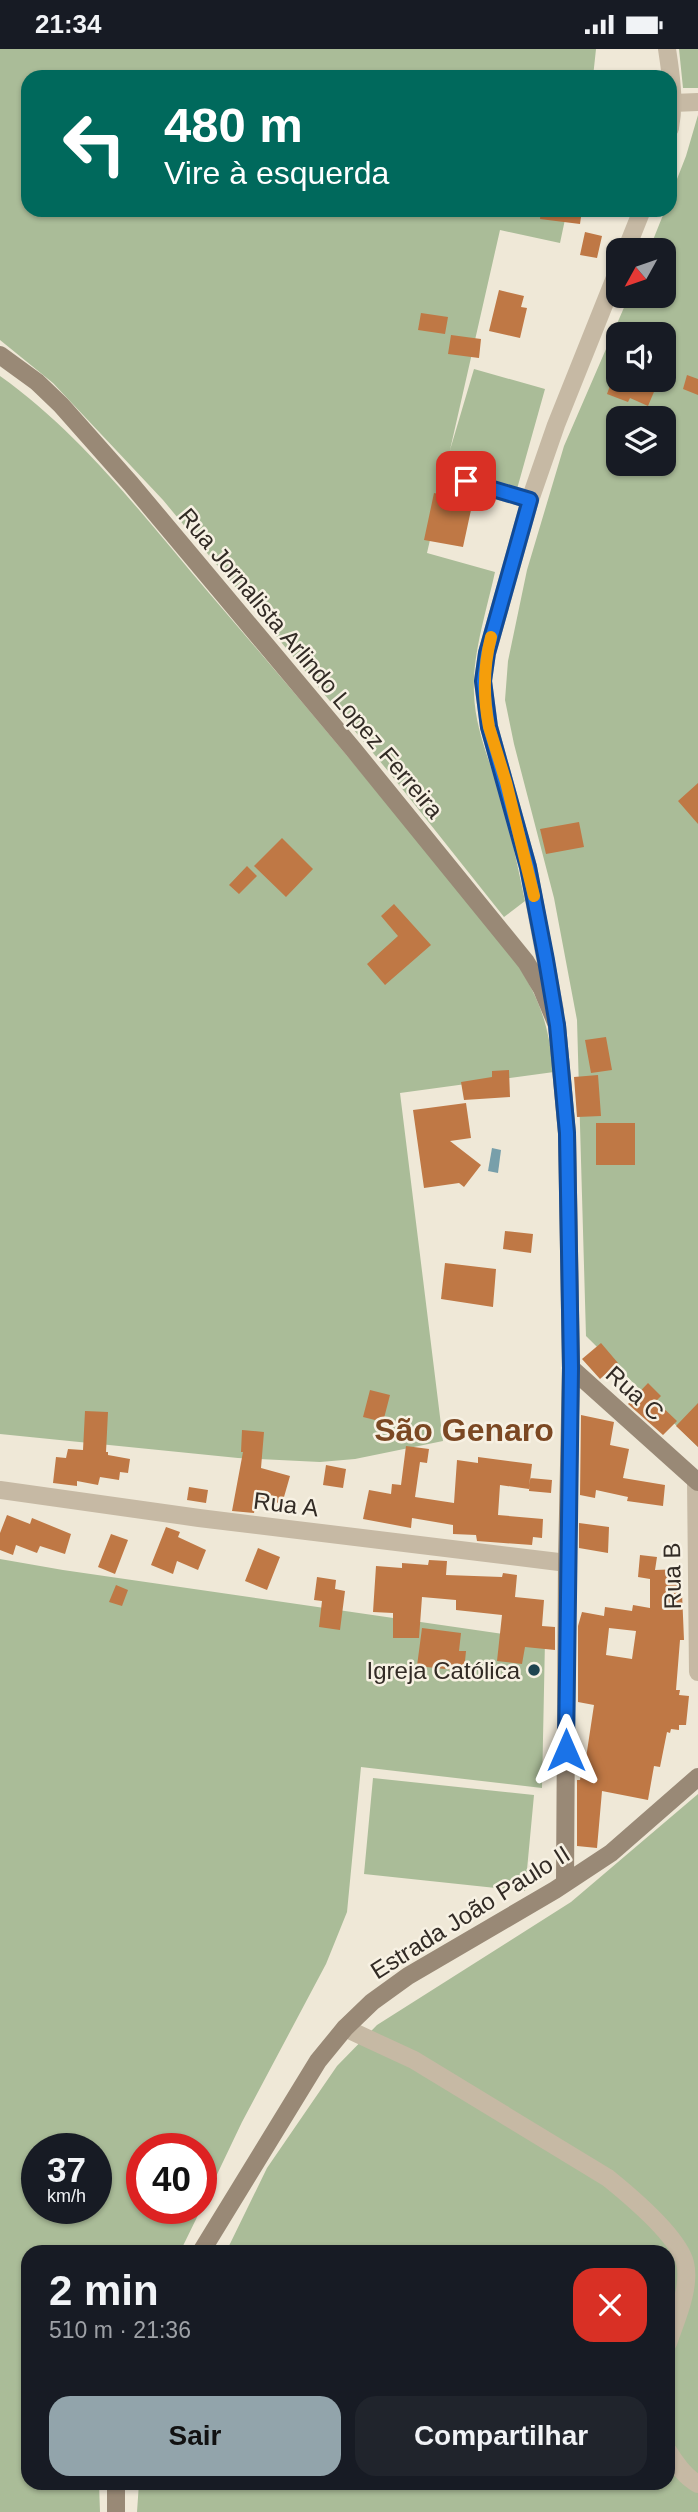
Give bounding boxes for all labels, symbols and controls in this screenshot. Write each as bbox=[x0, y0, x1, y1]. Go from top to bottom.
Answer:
text: 21:34 bbox=[35, 9, 102, 39]
icon: left bbox=[49, 98, 140, 189]
text: 480 m bbox=[164, 98, 303, 152]
text: Vire à esquerda bbox=[164, 155, 389, 191]
north arrow bbox=[606, 238, 676, 308]
map controls bbox=[606, 238, 676, 476]
button: sound bbox=[606, 322, 676, 392]
button: layers bbox=[606, 406, 676, 476]
pin bbox=[436, 451, 496, 511]
icon: arrive bbox=[447, 462, 485, 500]
street label: Rua Jornalista Arlindo Lopez Ferreira bbox=[173, 503, 449, 824]
street label: Rua C bbox=[601, 1360, 669, 1426]
district label: São Genaro bbox=[374, 1412, 554, 1448]
street label: Rua A bbox=[252, 1487, 320, 1521]
street label: Rua B bbox=[658, 1542, 686, 1610]
place label: Igreja Católica bbox=[367, 1657, 521, 1684]
marker: Igreja Católica bbox=[526, 1662, 542, 1678]
position arrow bbox=[529, 1713, 603, 1787]
street label: Estrada João Paulo II bbox=[366, 1840, 574, 1984]
speed limit sign: 40 bbox=[126, 2133, 217, 2224]
text: 37 bbox=[47, 2150, 86, 2189]
text: km/h bbox=[47, 2186, 86, 2206]
text: 2 min bbox=[49, 2267, 159, 2314]
button: close bbox=[573, 2268, 647, 2342]
text: 510 m · 21:36 bbox=[49, 2317, 191, 2343]
button: Sair bbox=[49, 2396, 341, 2476]
button: Compartilhar bbox=[355, 2396, 647, 2476]

